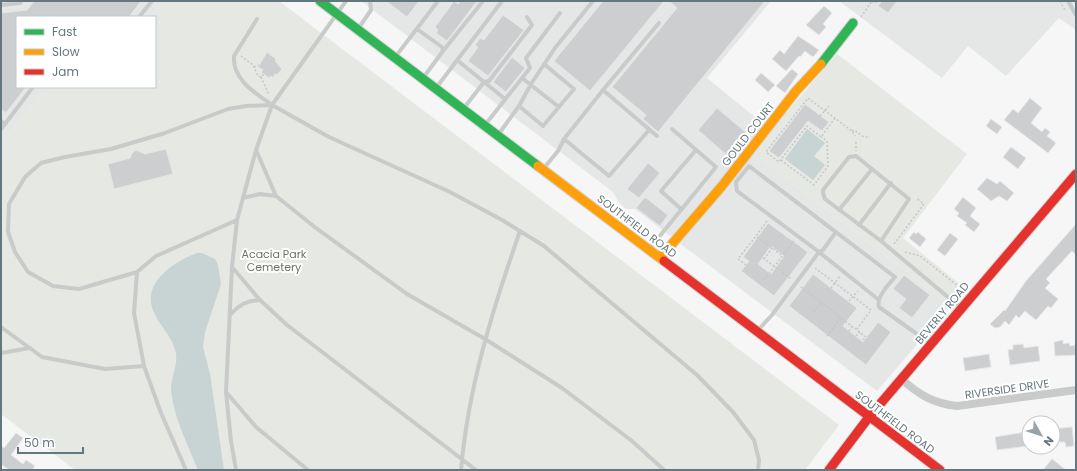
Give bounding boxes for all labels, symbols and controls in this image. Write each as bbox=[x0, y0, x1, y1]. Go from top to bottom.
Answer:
legend bbox=[16, 16, 156, 88]
text: Fast bbox=[52, 23, 77, 40]
text: Slow bbox=[52, 43, 80, 60]
text: Jam bbox=[52, 63, 79, 80]
street label: GOULD COURT bbox=[718, 99, 778, 169]
street label: SOUTHFIELD ROAD bbox=[594, 191, 680, 261]
park label: Acacia Park Cemetery bbox=[242, 246, 307, 275]
street label: BEVERLY ROAD bbox=[911, 278, 973, 348]
street label: RIVERSIDE DRIVE bbox=[964, 375, 1050, 403]
street label: SOUTHFIELD ROAD bbox=[852, 387, 938, 457]
north arrow bbox=[1021, 415, 1061, 455]
scale bar bbox=[18, 429, 83, 455]
text: N bbox=[1040, 433, 1058, 450]
text: 50 m bbox=[24, 434, 55, 451]

